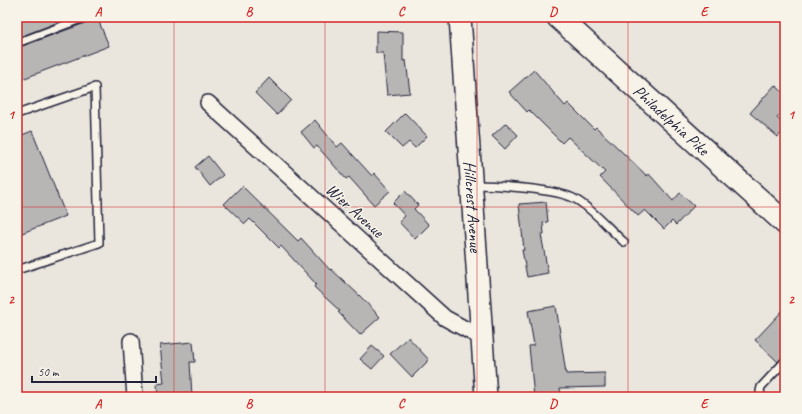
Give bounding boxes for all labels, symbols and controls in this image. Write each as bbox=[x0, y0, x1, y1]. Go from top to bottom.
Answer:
text: A bbox=[95, 4, 103, 20]
text: B bbox=[246, 4, 254, 20]
text: C bbox=[398, 4, 406, 20]
text: D bbox=[549, 4, 558, 20]
text: E bbox=[701, 4, 710, 20]
street label: Philadelphia Pike bbox=[629, 80, 714, 161]
text: 1 bbox=[8, 107, 16, 123]
text: 1 bbox=[788, 107, 796, 123]
street label: Hillcrest Avenue bbox=[459, 160, 486, 254]
street label: Wier Avenue bbox=[321, 179, 389, 243]
text: 2 bbox=[8, 292, 15, 308]
text: 2 bbox=[788, 292, 795, 308]
scale bar bbox=[32, 358, 156, 384]
text: 50 m bbox=[38, 364, 60, 380]
text: A bbox=[95, 396, 103, 412]
text: B bbox=[246, 396, 254, 412]
text: C bbox=[398, 396, 406, 412]
text: D bbox=[549, 396, 558, 412]
text: E bbox=[701, 396, 710, 412]

